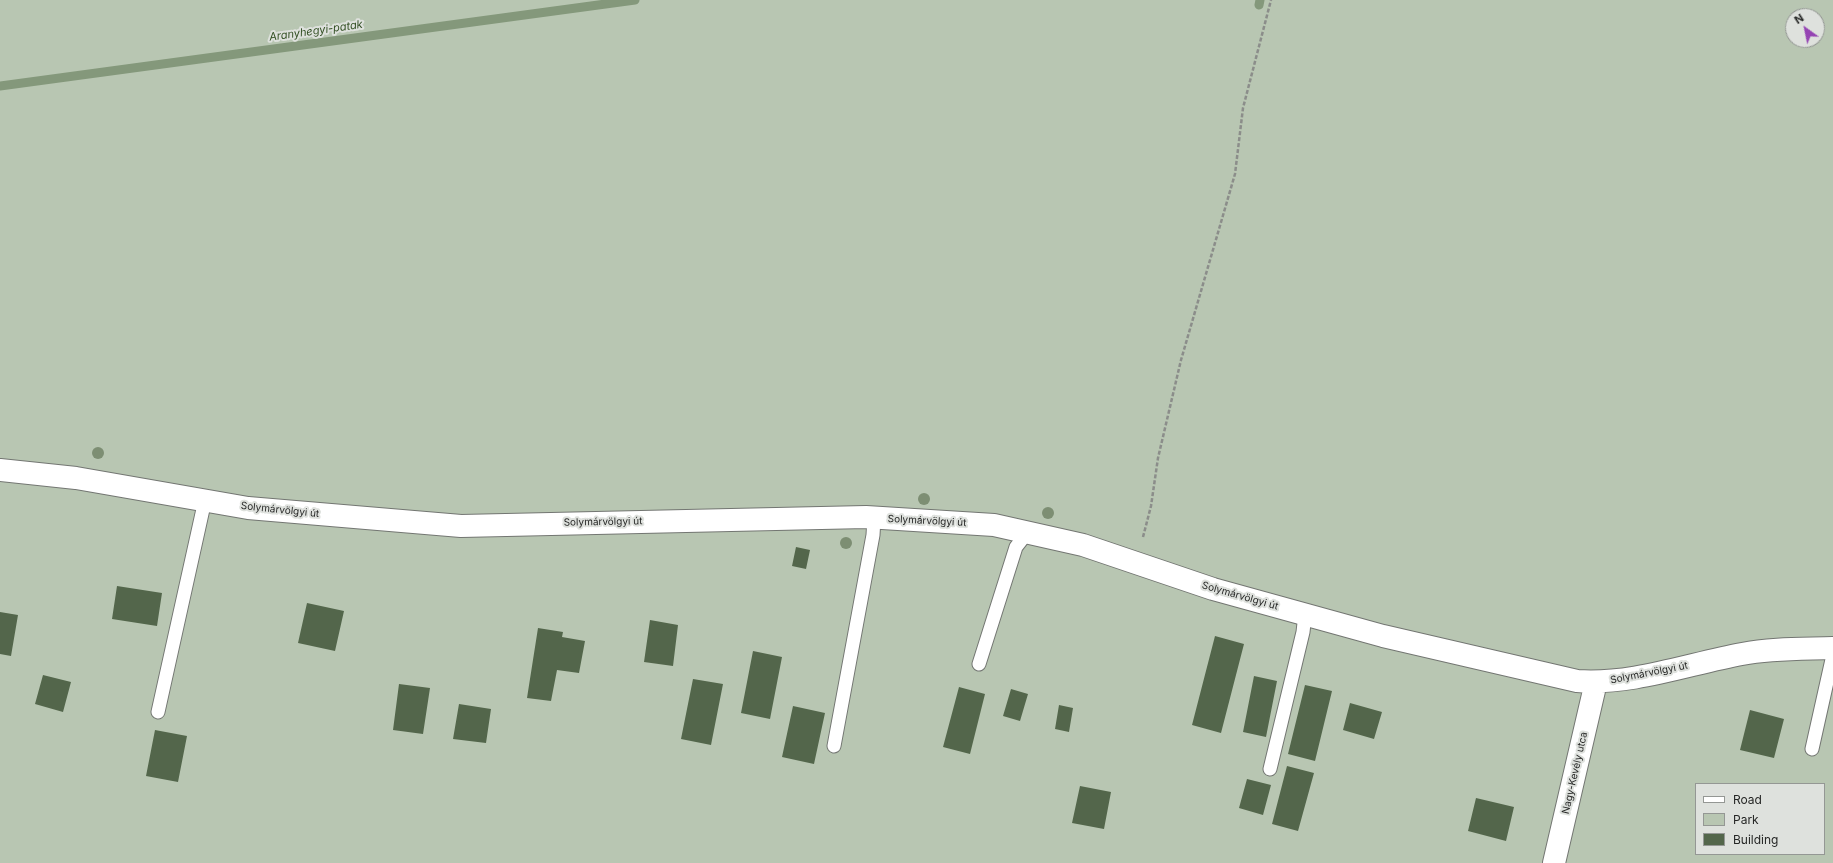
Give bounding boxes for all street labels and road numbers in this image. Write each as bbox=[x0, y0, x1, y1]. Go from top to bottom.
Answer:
street label: Solymárvölgyi út bbox=[240, 500, 320, 520]
street label: Solymárvölgyi út bbox=[887, 513, 967, 529]
street label: Solymárvölgyi út bbox=[563, 515, 643, 529]
street label: Solymárvölgyi út bbox=[1200, 579, 1280, 613]
street label: Solymárvölgyi út bbox=[1609, 660, 1689, 686]
street label: Nagy-Kevély utca bbox=[1560, 731, 1590, 815]

